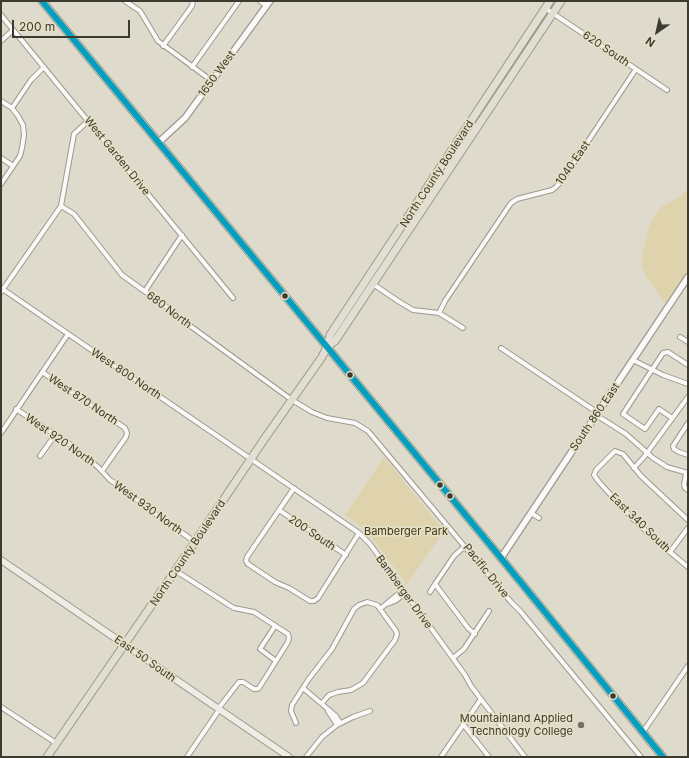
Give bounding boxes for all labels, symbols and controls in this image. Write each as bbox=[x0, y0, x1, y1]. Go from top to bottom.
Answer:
scale bar bbox=[14, 12, 132, 38]
north arrow bbox=[637, 12, 677, 52]
text: 200 m bbox=[19, 19, 55, 34]
street label: 620 South bbox=[580, 28, 632, 70]
text: N bbox=[643, 34, 658, 50]
street label: 1650 West bbox=[196, 48, 238, 100]
street label: West Garden Drive bbox=[81, 114, 153, 198]
street label: North County Boulevard bbox=[397, 118, 477, 230]
street label: 1040 East bbox=[553, 138, 593, 188]
street label: 680 North bbox=[144, 289, 194, 331]
unlabelled marker bbox=[280, 291, 290, 301]
street label: West 800 North bbox=[88, 346, 164, 402]
unlabelled marker bbox=[345, 370, 355, 380]
street label: West 870 North bbox=[46, 372, 120, 428]
street label: South 860 East bbox=[567, 380, 623, 454]
street label: West 920 North bbox=[23, 411, 97, 469]
street label: West 930 North bbox=[111, 479, 185, 537]
unlabelled marker bbox=[435, 480, 445, 490]
unlabelled marker bbox=[445, 491, 455, 501]
street label: East 340 South bbox=[607, 491, 673, 555]
street label: North County Boulevard bbox=[148, 497, 228, 609]
street label: 200 South bbox=[286, 512, 338, 554]
park label: Bamberger Park bbox=[364, 525, 448, 539]
street label: Pacific Drive bbox=[460, 541, 512, 601]
street label: Bamberger Drive bbox=[373, 553, 435, 631]
street label: East 50 South bbox=[112, 633, 178, 685]
unlabelled marker bbox=[608, 691, 618, 701]
place label: Mountainland Applied Technology College bbox=[460, 712, 573, 738]
marker: Mountainland Applied Technology College bbox=[576, 720, 586, 730]

